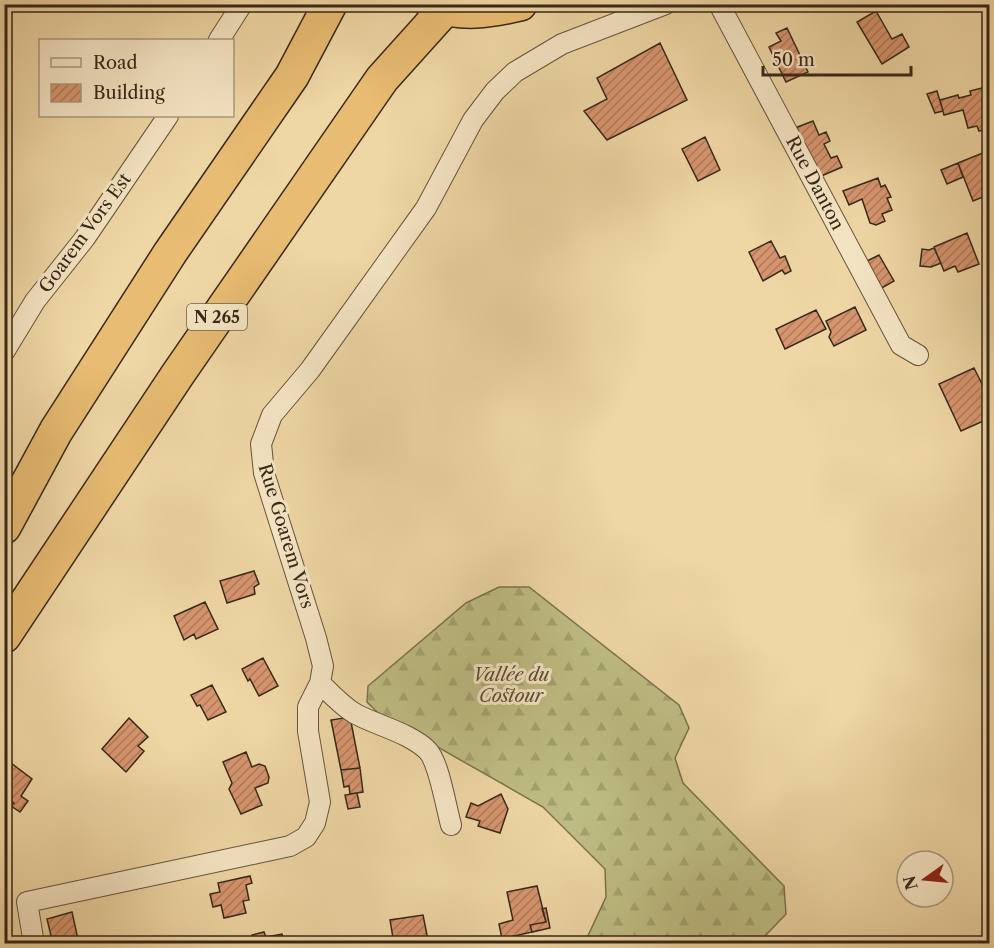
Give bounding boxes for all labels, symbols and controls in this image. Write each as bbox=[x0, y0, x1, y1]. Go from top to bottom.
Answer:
legend bbox=[39, 39, 234, 117]
scale bar bbox=[763, 39, 912, 77]
text: 50 m bbox=[772, 49, 815, 71]
text: Road bbox=[93, 52, 138, 74]
text: Building bbox=[93, 82, 165, 104]
street label: Rue Danton bbox=[781, 132, 849, 234]
street label: Goarem Vors Est bbox=[34, 168, 136, 297]
road number: N 265 bbox=[187, 304, 247, 330]
street label: Rue Goarem Vors bbox=[254, 461, 318, 611]
park label: Vallée du Costour bbox=[473, 664, 549, 707]
north arrow bbox=[895, 849, 955, 909]
text: N bbox=[899, 873, 922, 892]

